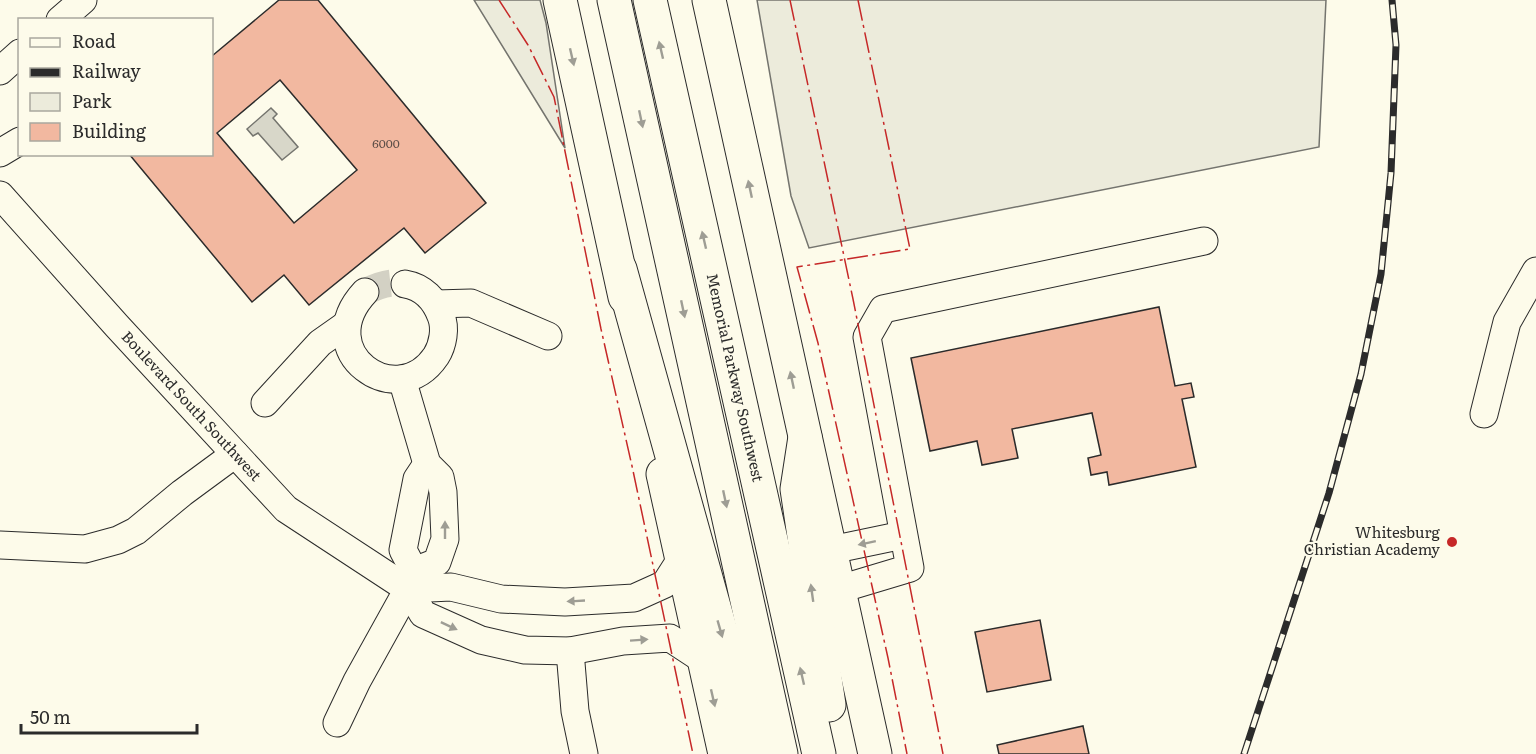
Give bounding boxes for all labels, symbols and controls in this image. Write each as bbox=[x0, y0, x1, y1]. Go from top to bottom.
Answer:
legend bbox=[18, 18, 213, 156]
text: Road bbox=[72, 27, 116, 54]
one-way arrow bbox=[656, 40, 665, 59]
one-way arrow bbox=[568, 48, 578, 66]
text: Railway bbox=[72, 57, 141, 84]
text: Park bbox=[72, 87, 113, 114]
one-way arrow bbox=[636, 109, 646, 128]
text: Building bbox=[72, 117, 147, 144]
house number: 6000 bbox=[372, 134, 400, 152]
one-way arrow bbox=[745, 180, 755, 199]
one-way arrow bbox=[699, 231, 708, 250]
street label: Memorial Parkway Southwest bbox=[702, 271, 771, 484]
one-way arrow bbox=[678, 300, 688, 318]
street label: Boulevard South Southwest bbox=[117, 325, 268, 486]
one-way arrow bbox=[787, 371, 797, 389]
one-way arrow bbox=[721, 490, 730, 509]
one-way arrow bbox=[440, 520, 450, 539]
place label: Whitesburg Christian Academy bbox=[1304, 520, 1441, 560]
marker: Whitesburg Christian Academy bbox=[1445, 535, 1459, 549]
one-way arrow bbox=[858, 538, 876, 548]
one-way arrow bbox=[807, 583, 816, 602]
one-way arrow bbox=[567, 597, 586, 606]
one-way arrow bbox=[716, 620, 725, 638]
one-way arrow bbox=[441, 621, 459, 631]
one-way arrow bbox=[630, 635, 649, 645]
one-way arrow bbox=[797, 667, 806, 686]
one-way arrow bbox=[708, 688, 718, 707]
scale bar bbox=[21, 697, 196, 735]
text: 50 m bbox=[30, 703, 71, 730]

